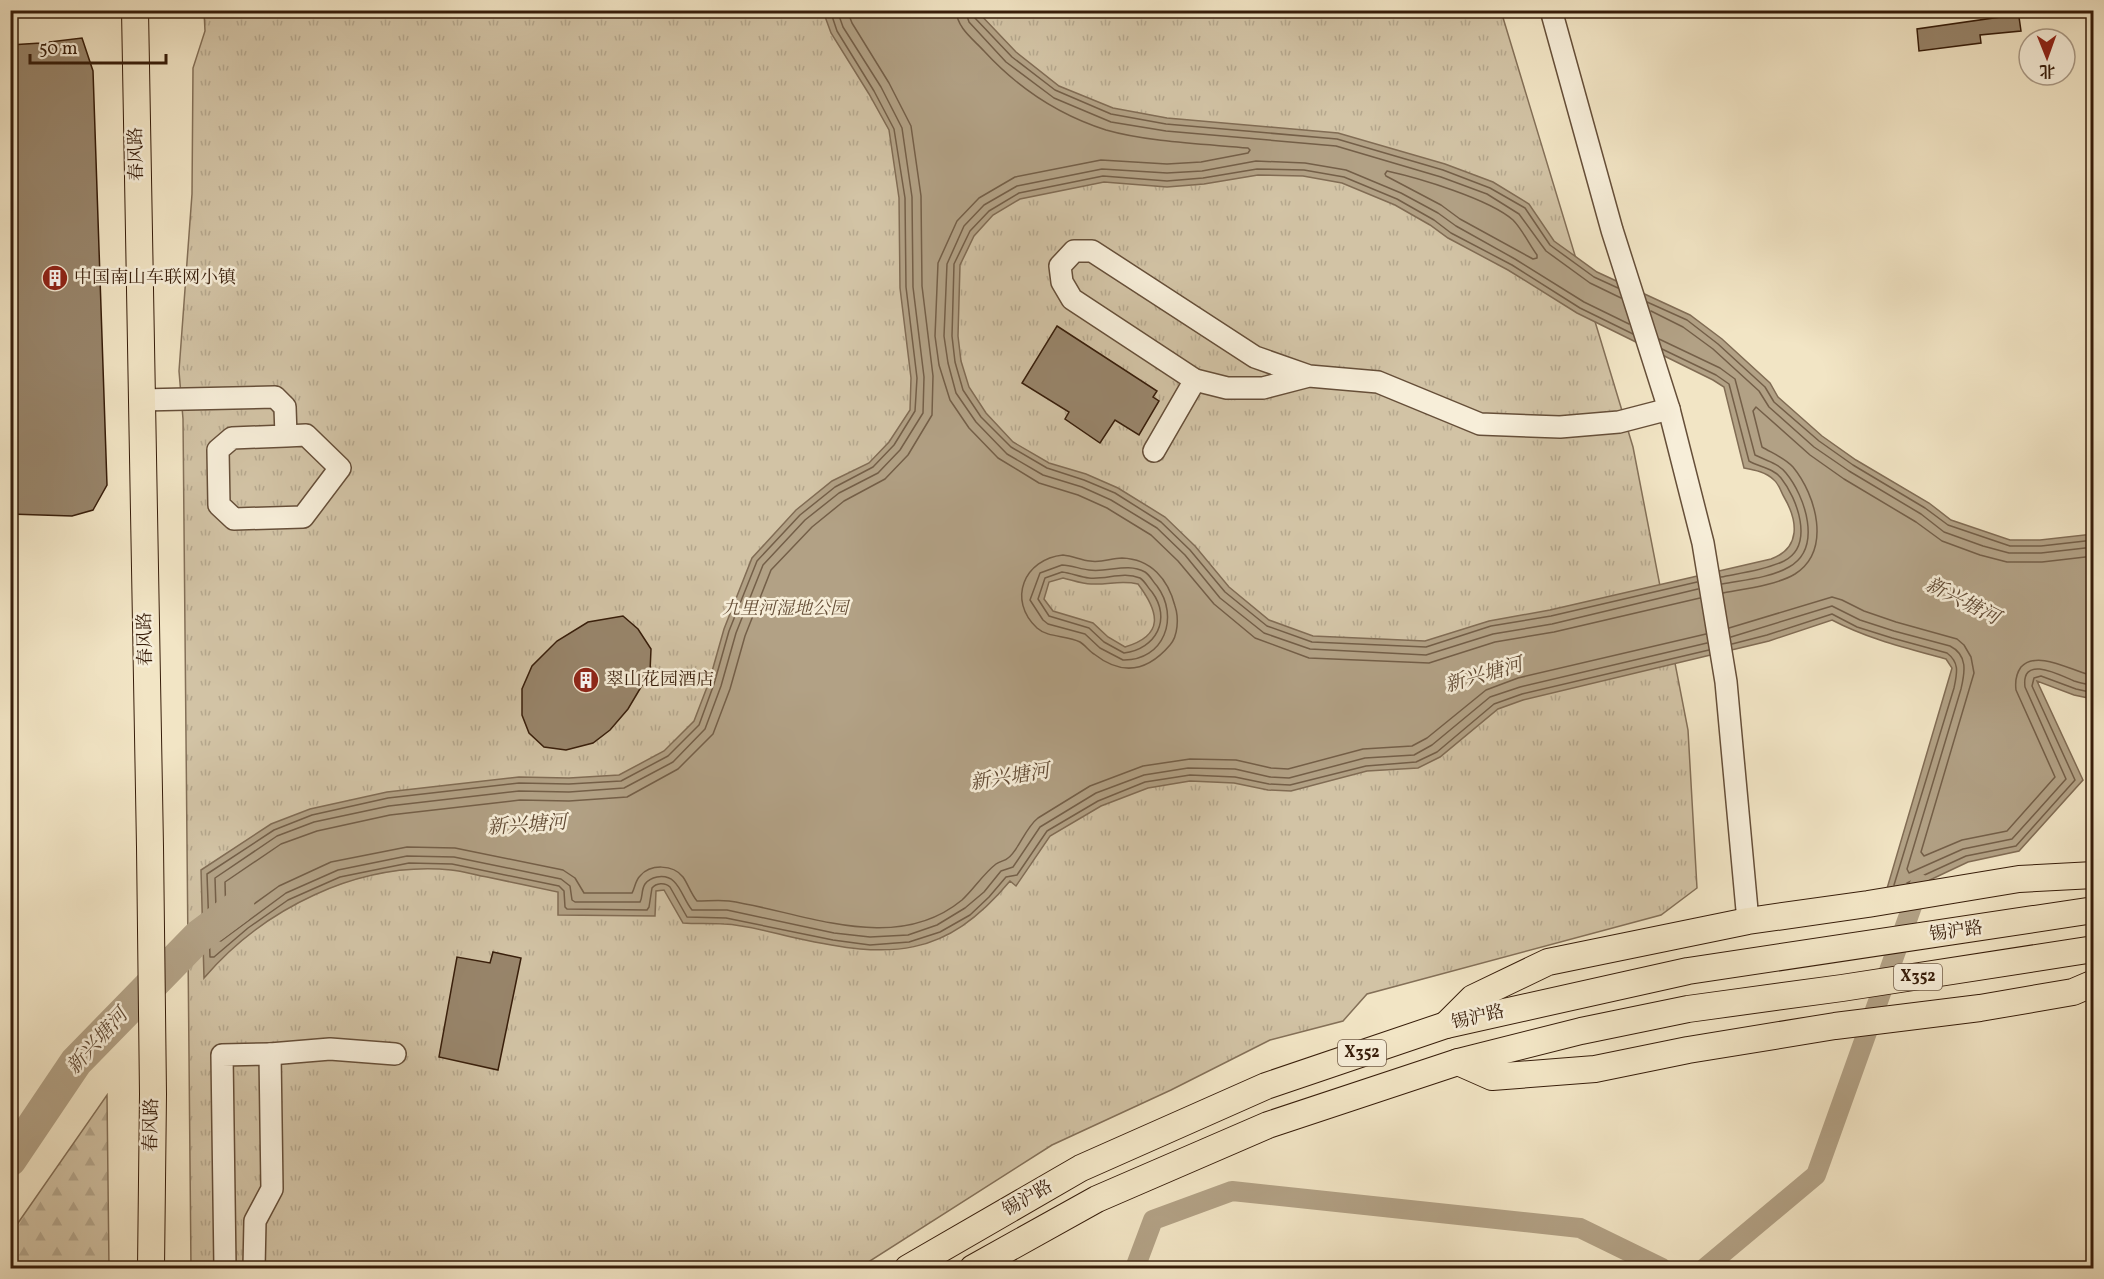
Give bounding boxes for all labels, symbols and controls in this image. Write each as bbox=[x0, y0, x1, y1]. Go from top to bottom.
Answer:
scale bar bbox=[30, 27, 166, 65]
north arrow bbox=[2017, 27, 2077, 87]
text: 50 m bbox=[39, 37, 78, 62]
text: 北 bbox=[2039, 59, 2055, 81]
street label: 春风路 bbox=[124, 127, 150, 181]
building icon: 中国南山车联网小镇 bbox=[40, 263, 70, 293]
place label: 中国南山车联网小镇 bbox=[74, 266, 236, 291]
water label: 新兴塘河 bbox=[1920, 571, 2007, 634]
park label: 九里河湿地公园 bbox=[722, 597, 851, 622]
street label: 春风路 bbox=[133, 612, 159, 666]
water label: 新兴塘河 bbox=[1442, 651, 1529, 700]
building icon: 翠山花园酒店 bbox=[571, 665, 601, 695]
place label: 翠山花园酒店 bbox=[606, 668, 714, 693]
water label: 新兴塘河 bbox=[968, 757, 1055, 798]
water label: 新兴塘河 bbox=[486, 809, 571, 843]
street label: 锡沪路 bbox=[1928, 916, 1984, 948]
road number: X352 bbox=[1894, 964, 1942, 990]
street label: 锡沪路 bbox=[1449, 1000, 1507, 1036]
water label: 新兴塘河 bbox=[61, 1001, 137, 1081]
road number: X352 bbox=[1338, 1040, 1386, 1066]
street label: 春风路 bbox=[139, 1098, 165, 1152]
street label: 锡沪路 bbox=[998, 1175, 1058, 1223]

